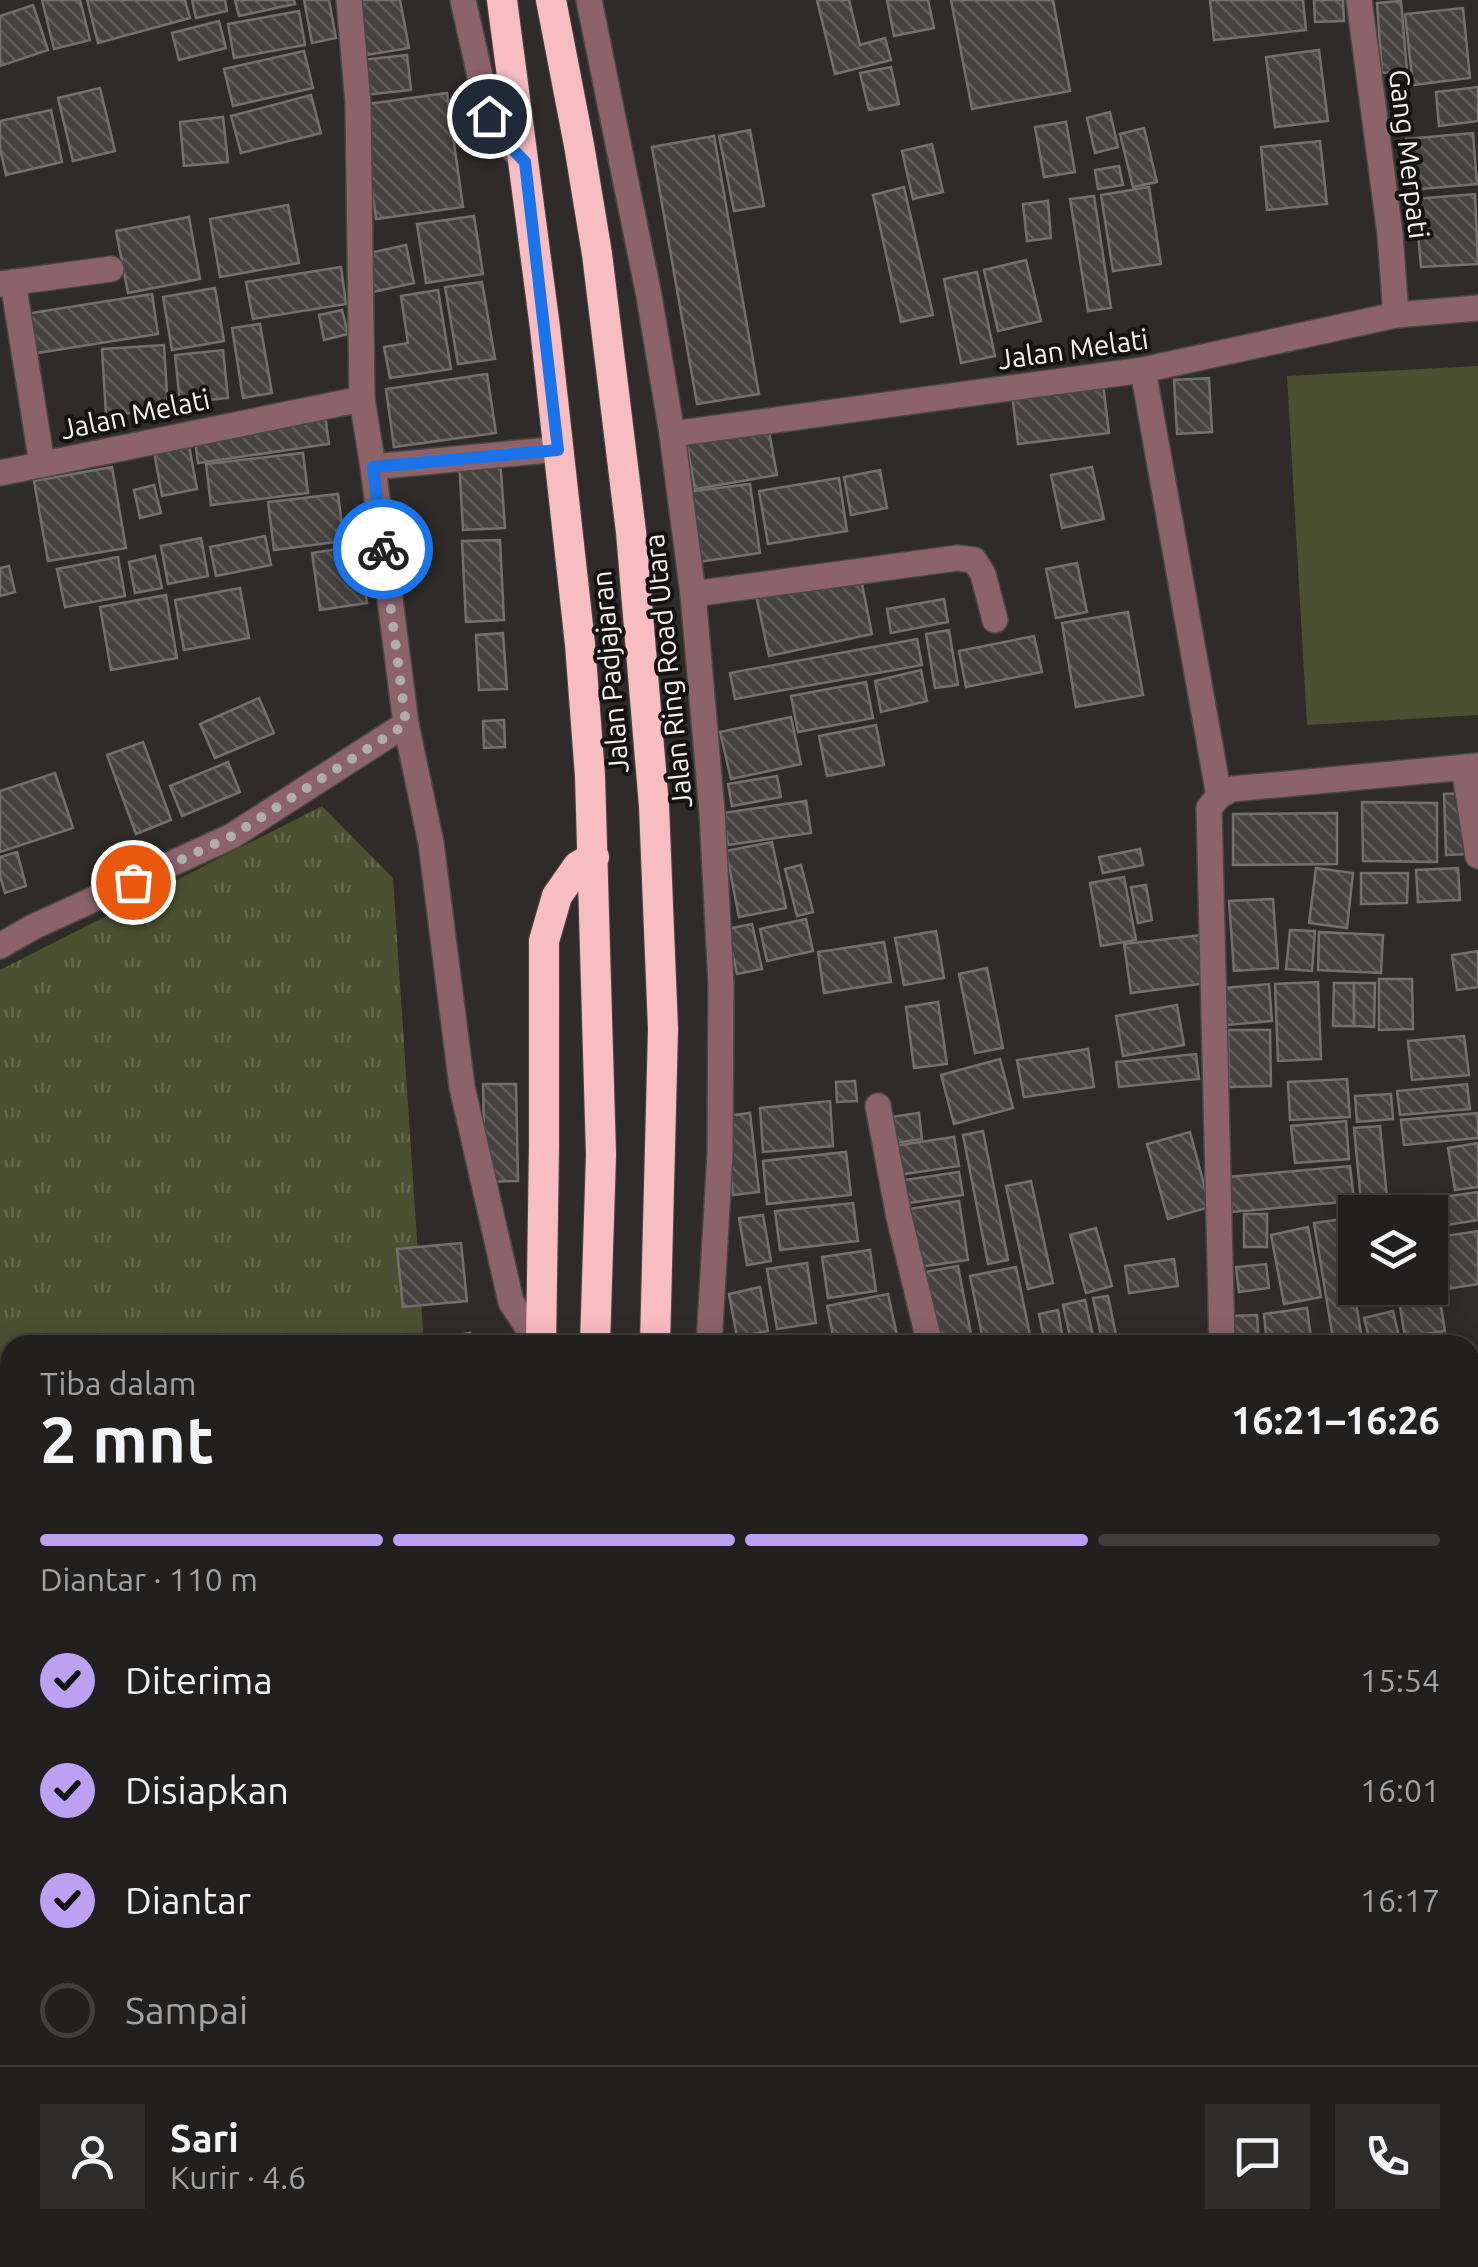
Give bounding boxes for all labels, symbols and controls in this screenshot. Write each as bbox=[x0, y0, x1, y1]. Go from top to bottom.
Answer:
street label: Gang Merpati bbox=[1384, 67, 1435, 240]
pin bbox=[447, 74, 532, 159]
icon: home bbox=[462, 89, 517, 144]
street label: Jalan Melati bbox=[996, 323, 1150, 374]
street label: Jalan Melati bbox=[57, 383, 212, 444]
courier bbox=[333, 499, 433, 599]
icon: bike bbox=[356, 522, 411, 577]
street label: Jalan Ring Road Utara bbox=[638, 532, 697, 810]
street label: Jalan Padjajaran bbox=[585, 570, 634, 775]
pin bbox=[91, 840, 176, 925]
icon: bag bbox=[106, 855, 161, 910]
map controls bbox=[1338, 1195, 1448, 1305]
button: layers bbox=[1338, 1195, 1448, 1305]
text: Tiba dalam bbox=[40, 1365, 196, 1401]
text: 16:21–16:26 bbox=[1231, 1399, 1440, 1441]
text: 2 mnt bbox=[40, 1402, 214, 1475]
text: Diantar · 110 m bbox=[40, 1561, 258, 1597]
icon: check bbox=[40, 1653, 95, 1708]
text: Diterima bbox=[125, 1659, 273, 1701]
text: 15:54 bbox=[1360, 1662, 1440, 1698]
icon: check bbox=[40, 1763, 95, 1818]
text: Disiapkan bbox=[125, 1769, 289, 1811]
text: 16:01 bbox=[1360, 1772, 1440, 1808]
icon: check bbox=[40, 1873, 95, 1928]
text: Diantar bbox=[125, 1879, 251, 1921]
text: 16:17 bbox=[1360, 1882, 1440, 1918]
text: Sampai bbox=[125, 1989, 248, 2031]
button: person bbox=[40, 2104, 145, 2209]
button: chat bbox=[1205, 2104, 1310, 2209]
button: phone bbox=[1335, 2104, 1440, 2209]
text: Sari bbox=[170, 2117, 239, 2159]
text: Kurir · 4.6 bbox=[170, 2159, 306, 2195]

